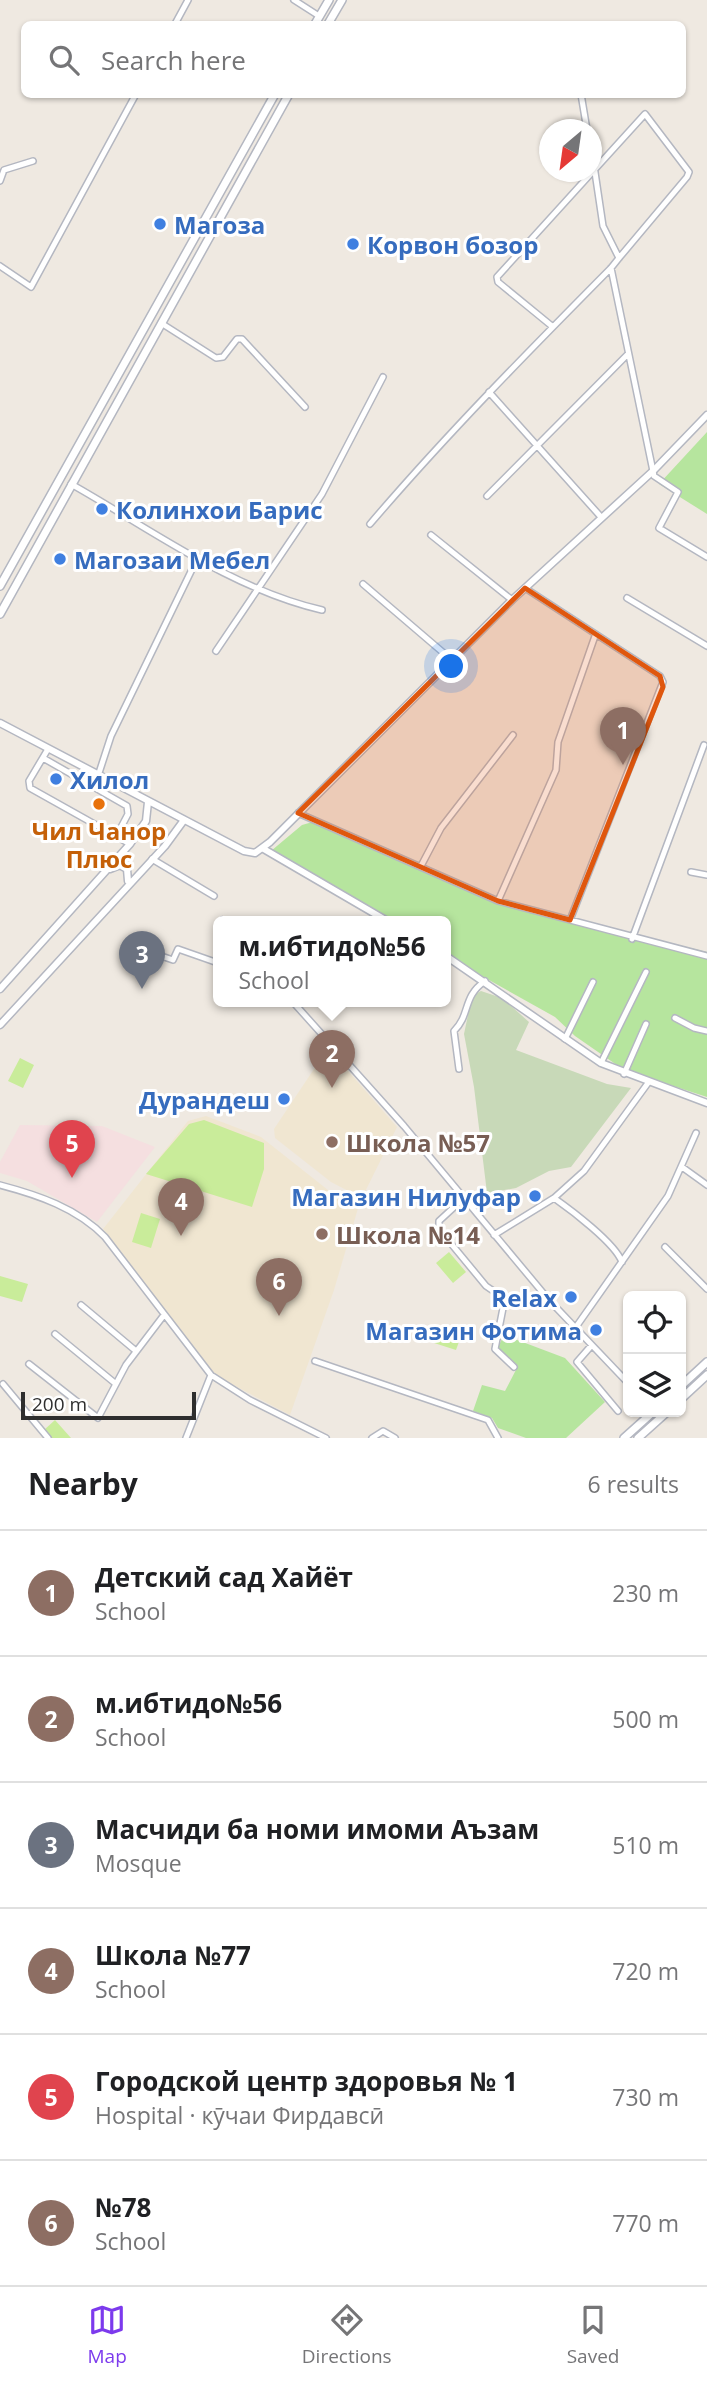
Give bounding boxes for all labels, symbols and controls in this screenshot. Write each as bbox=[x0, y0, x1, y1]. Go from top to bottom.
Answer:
search box bbox=[21, 21, 686, 98]
icon: search bbox=[45, 41, 83, 79]
text: Search here bbox=[101, 42, 246, 78]
north arrow bbox=[539, 119, 602, 182]
place label: Магоза bbox=[174, 208, 265, 241]
marker: Магоза bbox=[152, 216, 168, 232]
place label: Корвон бозор bbox=[367, 228, 538, 261]
marker: Корвон бозор bbox=[345, 236, 361, 252]
place label: Колинхои Барис bbox=[116, 493, 323, 526]
marker: Колинхои Барис bbox=[94, 501, 110, 517]
place label: Магозаи Мебел bbox=[74, 543, 270, 576]
marker: Магозаи Мебел bbox=[52, 551, 68, 567]
your location bbox=[434, 649, 468, 683]
pin: 1 bbox=[600, 707, 646, 765]
place label: Хилол bbox=[70, 763, 149, 796]
marker: Хилол bbox=[48, 771, 64, 787]
marker: Чил Чанор Плюс bbox=[91, 796, 107, 812]
place label: Чил Чанор Плюс bbox=[32, 814, 166, 875]
popup bbox=[213, 916, 451, 1007]
text: м.ибтидо№56 bbox=[238, 928, 426, 964]
pin: 3 bbox=[119, 931, 165, 989]
text: School bbox=[238, 964, 310, 996]
pin: 2 bbox=[309, 1030, 355, 1088]
place label: Дурандеш bbox=[139, 1083, 270, 1116]
marker: Дурандеш bbox=[276, 1091, 292, 1107]
pin: 5 bbox=[49, 1120, 95, 1178]
place label: Школа №57 bbox=[346, 1126, 490, 1159]
marker: Школа №57 bbox=[324, 1134, 340, 1150]
pin: 4 bbox=[158, 1178, 204, 1236]
place label: Магазин Нилуфар bbox=[291, 1180, 521, 1213]
marker: Магазин Нилуфар bbox=[527, 1188, 543, 1204]
place label: Школа №14 bbox=[336, 1218, 480, 1251]
marker: Школа №14 bbox=[314, 1226, 330, 1242]
pin: 6 bbox=[256, 1258, 302, 1316]
place label: Relax bbox=[491, 1281, 557, 1314]
marker: Relax bbox=[563, 1289, 579, 1305]
map controls bbox=[623, 1291, 686, 1417]
button: locate bbox=[623, 1291, 686, 1354]
place label: Магазин Фотима bbox=[365, 1314, 582, 1347]
marker: Магазин Фотима bbox=[588, 1322, 604, 1338]
button: layers bbox=[623, 1354, 686, 1417]
scale bar bbox=[21, 1389, 196, 1421]
text: 200 m bbox=[32, 1391, 87, 1417]
text: Nearby bbox=[28, 1463, 138, 1504]
text: 6 results bbox=[588, 1468, 679, 1500]
text: Детский сад Хайёт bbox=[95, 1559, 353, 1595]
text: 1 bbox=[44, 1577, 58, 1609]
text: 230 m bbox=[612, 1577, 679, 1609]
text: School bbox=[95, 1595, 166, 1627]
text: м.ибтидо№56 bbox=[95, 1685, 282, 1721]
text: 2 bbox=[44, 1703, 58, 1735]
text: 500 m bbox=[612, 1703, 679, 1735]
text: School bbox=[95, 1721, 166, 1753]
text: Масчиди ба номи имоми Аъзам bbox=[95, 1811, 539, 1847]
text: 3 bbox=[44, 1829, 58, 1861]
text: 510 m bbox=[612, 1829, 679, 1861]
text: Mosque bbox=[95, 1847, 182, 1879]
text: Школа №77 bbox=[95, 1937, 251, 1973]
text: 4 bbox=[44, 1955, 58, 1987]
text: 720 m bbox=[612, 1955, 679, 1987]
text: School bbox=[95, 1973, 166, 2005]
text: Городской центр здоровья № 1 bbox=[95, 2063, 518, 2099]
text: 5 bbox=[44, 2081, 58, 2113]
text: 730 m bbox=[612, 2081, 679, 2113]
text: Hospital · кӯчаи Фирдавсӣ bbox=[95, 2099, 384, 2131]
text: №78 bbox=[95, 2189, 151, 2225]
text: 6 bbox=[44, 2207, 58, 2239]
text: 770 m bbox=[612, 2207, 679, 2239]
text: School bbox=[95, 2225, 166, 2257]
tab: Map bbox=[88, 2301, 127, 2369]
tab: Directions bbox=[302, 2301, 392, 2369]
tab: Saved bbox=[567, 2301, 619, 2369]

